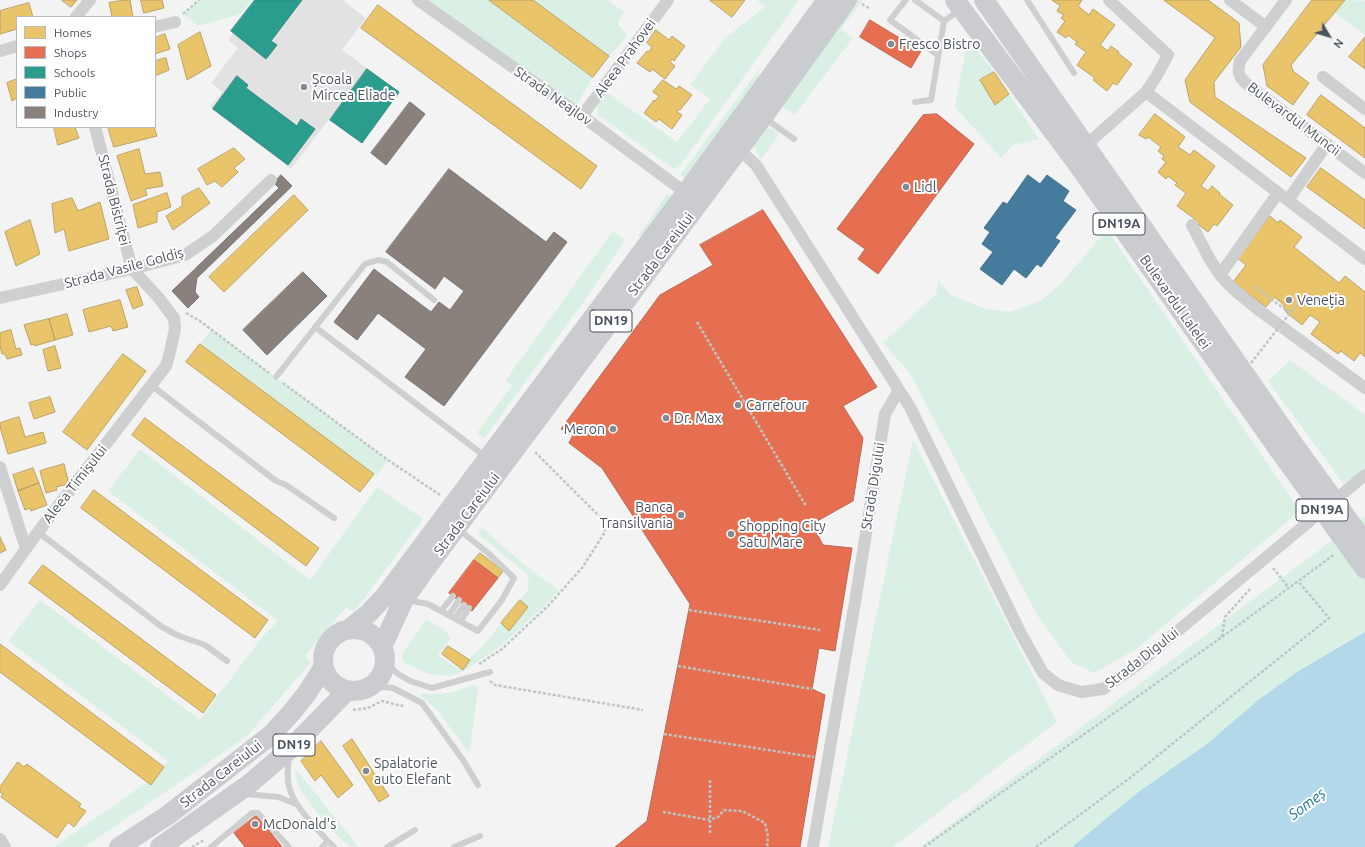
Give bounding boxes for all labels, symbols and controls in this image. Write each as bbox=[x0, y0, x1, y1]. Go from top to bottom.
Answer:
street label: Aleea Prahovei bbox=[591, 15, 659, 101]
legend bbox=[16, 16, 156, 128]
north arrow bbox=[1309, 16, 1349, 56]
text: Homes bbox=[54, 26, 92, 39]
place label: Fresco Bistro bbox=[899, 36, 980, 52]
text: N bbox=[1331, 36, 1346, 50]
marker: Fresco Bistro bbox=[886, 39, 896, 49]
text: Shops bbox=[54, 46, 86, 59]
street label: Strada Neajlov bbox=[511, 63, 595, 129]
text: Schools bbox=[54, 66, 95, 79]
place label: Școala Mircea Eliade bbox=[312, 71, 395, 104]
street label: Bulevardul Muncii bbox=[1244, 79, 1344, 159]
marker: Școala Mircea Eliade bbox=[299, 82, 309, 92]
text: Public bbox=[54, 86, 87, 99]
text: Industry bbox=[54, 106, 98, 119]
street label: Strada Bistriței bbox=[95, 153, 133, 247]
place label: Lidl bbox=[914, 179, 936, 195]
marker: Lidl bbox=[901, 182, 911, 192]
street label: Strada Careiului bbox=[624, 209, 698, 299]
road number: DN19A bbox=[1093, 213, 1145, 235]
street label: Strada Vasile Goldiș bbox=[63, 244, 185, 292]
street label: Bulevardul Lalelei bbox=[1136, 252, 1214, 352]
place label: Veneția bbox=[1297, 292, 1345, 308]
marker: Veneția bbox=[1284, 295, 1294, 305]
road number: DN19 bbox=[590, 310, 632, 332]
place label: Carrefour bbox=[746, 397, 807, 413]
marker: Carrefour bbox=[733, 400, 743, 410]
place label: Dr. Max bbox=[674, 410, 722, 426]
marker: Dr. Max bbox=[661, 413, 671, 423]
place label: Meron bbox=[564, 421, 605, 437]
marker: Meron bbox=[608, 424, 618, 434]
street label: Strada Digului bbox=[858, 441, 888, 531]
street label: Aleea Timișului bbox=[39, 442, 111, 526]
street label: Strada Careiului bbox=[430, 469, 504, 559]
place label: Banca Transilvania bbox=[599, 499, 673, 532]
road number: DN19A bbox=[1296, 499, 1348, 521]
marker: Banca Transilvania bbox=[676, 510, 686, 520]
place label: Shopping City Satu Mare bbox=[739, 518, 826, 550]
marker: Shopping City Satu Mare bbox=[726, 529, 736, 539]
street label: Strada Digului bbox=[1102, 624, 1182, 692]
road number: DN19 bbox=[273, 734, 315, 756]
street label: Strada Careiului bbox=[177, 737, 265, 811]
place label: Spalatorie auto Elefant bbox=[374, 755, 451, 788]
marker: Spalatorie auto Elefant bbox=[361, 766, 371, 776]
water label: Someș bbox=[1285, 784, 1329, 824]
place label: McDonald's bbox=[263, 816, 336, 832]
marker: McDonald's bbox=[250, 819, 260, 829]

